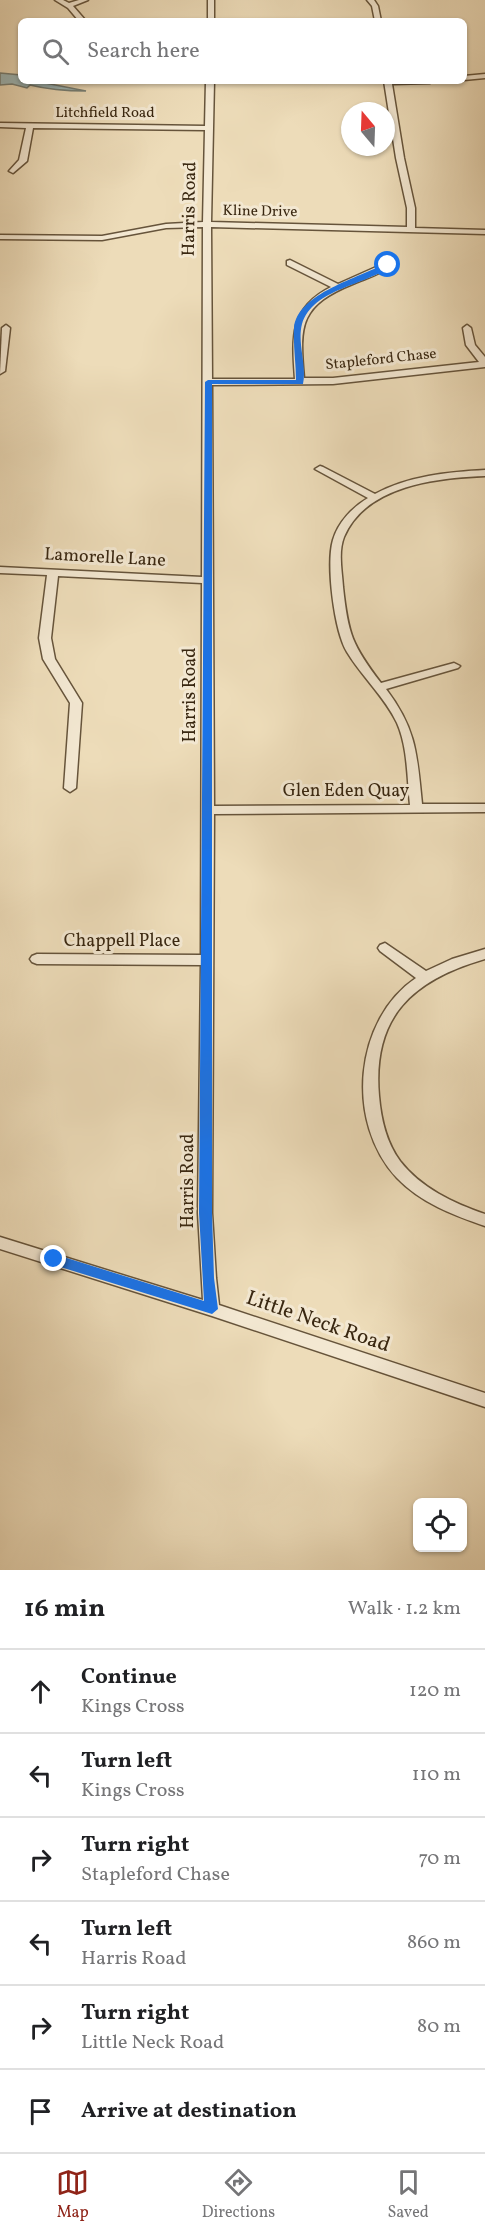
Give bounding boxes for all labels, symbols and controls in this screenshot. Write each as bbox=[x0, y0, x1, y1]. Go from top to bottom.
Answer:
search box bbox=[18, 18, 467, 84]
icon: search bbox=[39, 35, 72, 68]
text: Search here bbox=[87, 36, 200, 67]
north arrow bbox=[341, 102, 395, 156]
street label: Litchfield Road bbox=[55, 103, 155, 124]
street label: Harris Road bbox=[177, 161, 203, 257]
street label: Kline Drive bbox=[222, 201, 298, 223]
route start bbox=[374, 251, 400, 277]
street label: Stapleford Chase bbox=[324, 344, 438, 376]
street label: Lamorelle Lane bbox=[44, 542, 166, 574]
street label: Harris Road bbox=[178, 648, 203, 742]
street label: Glen Eden Quay bbox=[283, 779, 410, 804]
street label: Chappell Place bbox=[64, 929, 180, 954]
street label: Harris Road bbox=[176, 1134, 201, 1228]
route end bbox=[40, 1245, 66, 1271]
street label: Little Neck Road bbox=[242, 1284, 394, 1360]
map controls bbox=[413, 1498, 467, 1552]
button: locate bbox=[413, 1498, 467, 1552]
text: 16 min bbox=[24, 1591, 105, 1627]
text: Walk · 1.2 km bbox=[348, 1595, 461, 1623]
text: Continue bbox=[81, 1662, 177, 1693]
icon: ahead bbox=[24, 1675, 57, 1708]
text: 120 m bbox=[409, 1677, 461, 1705]
text: Kings Cross bbox=[81, 1693, 185, 1721]
text: Turn left bbox=[81, 1746, 172, 1777]
icon: left bbox=[24, 1759, 57, 1792]
text: 110 m bbox=[412, 1761, 461, 1789]
text: Kings Cross bbox=[81, 1777, 185, 1805]
text: Turn right bbox=[81, 1830, 189, 1861]
icon: right bbox=[24, 1843, 57, 1876]
text: 70 m bbox=[418, 1845, 461, 1873]
text: Stapleford Chase bbox=[81, 1861, 230, 1889]
text: Turn left bbox=[81, 1914, 172, 1945]
icon: left bbox=[24, 1927, 57, 1960]
text: 860 m bbox=[407, 1929, 461, 1957]
text: Harris Road bbox=[81, 1945, 187, 1973]
text: Turn right bbox=[81, 1998, 189, 2029]
icon: right bbox=[24, 2011, 57, 2044]
text: 80 m bbox=[417, 2013, 461, 2041]
text: Little Neck Road bbox=[81, 2029, 224, 2057]
icon: arrive bbox=[24, 2095, 57, 2128]
text: Arrive at destination bbox=[81, 2096, 297, 2127]
tab: Map bbox=[56, 2166, 89, 2224]
tab: Directions bbox=[202, 2166, 275, 2224]
tab: Saved bbox=[388, 2166, 429, 2224]

